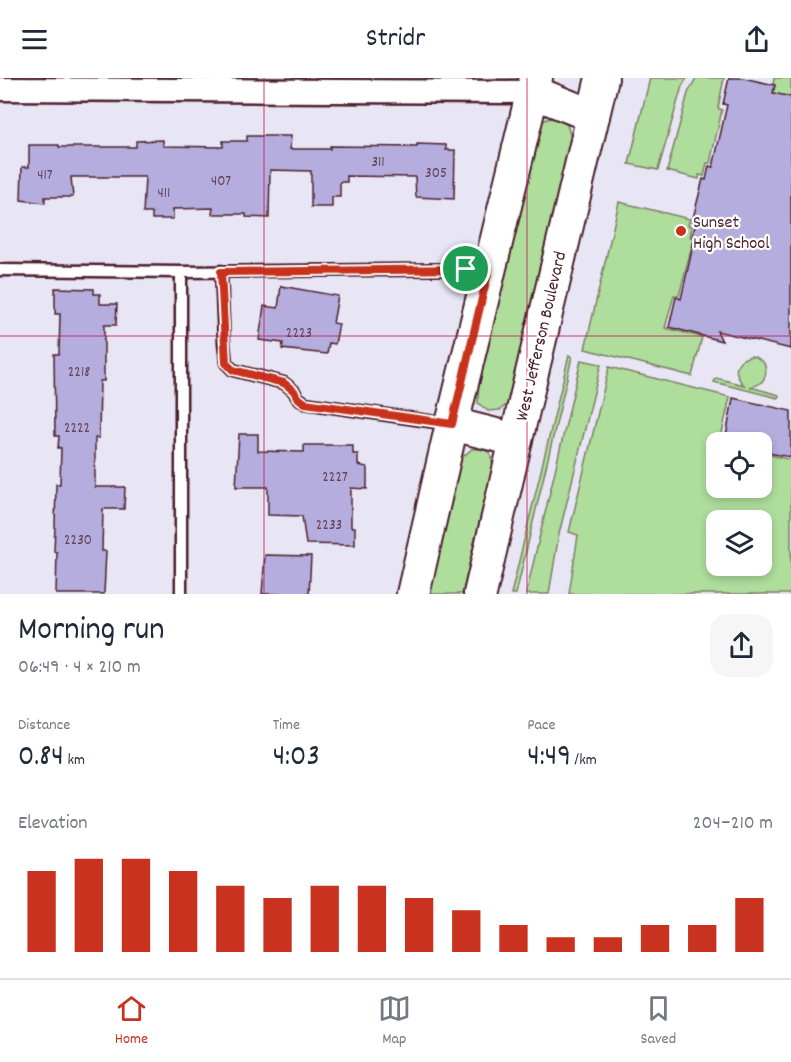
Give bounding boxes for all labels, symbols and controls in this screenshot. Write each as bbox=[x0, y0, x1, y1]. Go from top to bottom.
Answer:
text: Stridr bbox=[366, 20, 425, 59]
icon: menu bbox=[18, 23, 51, 56]
icon: share bbox=[740, 23, 773, 56]
house number: 311 bbox=[371, 152, 385, 174]
house number: 305 bbox=[425, 163, 447, 185]
house number: 417 bbox=[37, 165, 53, 187]
house number: 407 bbox=[211, 171, 231, 193]
house number: 411 bbox=[158, 183, 170, 205]
place label: Sunset High School bbox=[693, 211, 770, 257]
marker: Sunset High School bbox=[674, 224, 688, 238]
pin bbox=[440, 243, 491, 294]
street label: West Jefferson Boulevard bbox=[511, 249, 574, 424]
icon: arrive bbox=[449, 252, 482, 285]
house number: 2223 bbox=[286, 323, 312, 345]
house number: 2218 bbox=[68, 362, 90, 384]
house number: 2222 bbox=[64, 418, 90, 440]
map controls bbox=[706, 432, 772, 576]
button: locate bbox=[706, 432, 772, 498]
house number: 2227 bbox=[322, 467, 348, 489]
button: layers bbox=[706, 510, 772, 576]
house number: 2233 bbox=[316, 515, 342, 537]
house number: 2230 bbox=[64, 530, 92, 552]
text: Morning run bbox=[18, 608, 165, 655]
button: share bbox=[710, 614, 773, 677]
text: 06:49 · 4 × 210 m bbox=[18, 654, 141, 682]
text: Distance bbox=[18, 714, 70, 737]
text: Time bbox=[273, 714, 300, 737]
text: Pace bbox=[527, 714, 556, 737]
text: 0.84 bbox=[18, 737, 64, 780]
text: 4:03 bbox=[273, 737, 320, 780]
text: 4:49 bbox=[527, 737, 571, 780]
text: km bbox=[64, 749, 85, 772]
text: /km bbox=[571, 749, 597, 772]
text: Elevation bbox=[18, 810, 88, 838]
text: 204–210 m bbox=[693, 810, 773, 838]
tab: Home bbox=[115, 992, 148, 1051]
tab: Map bbox=[378, 992, 411, 1051]
tab: Saved bbox=[640, 992, 676, 1051]

